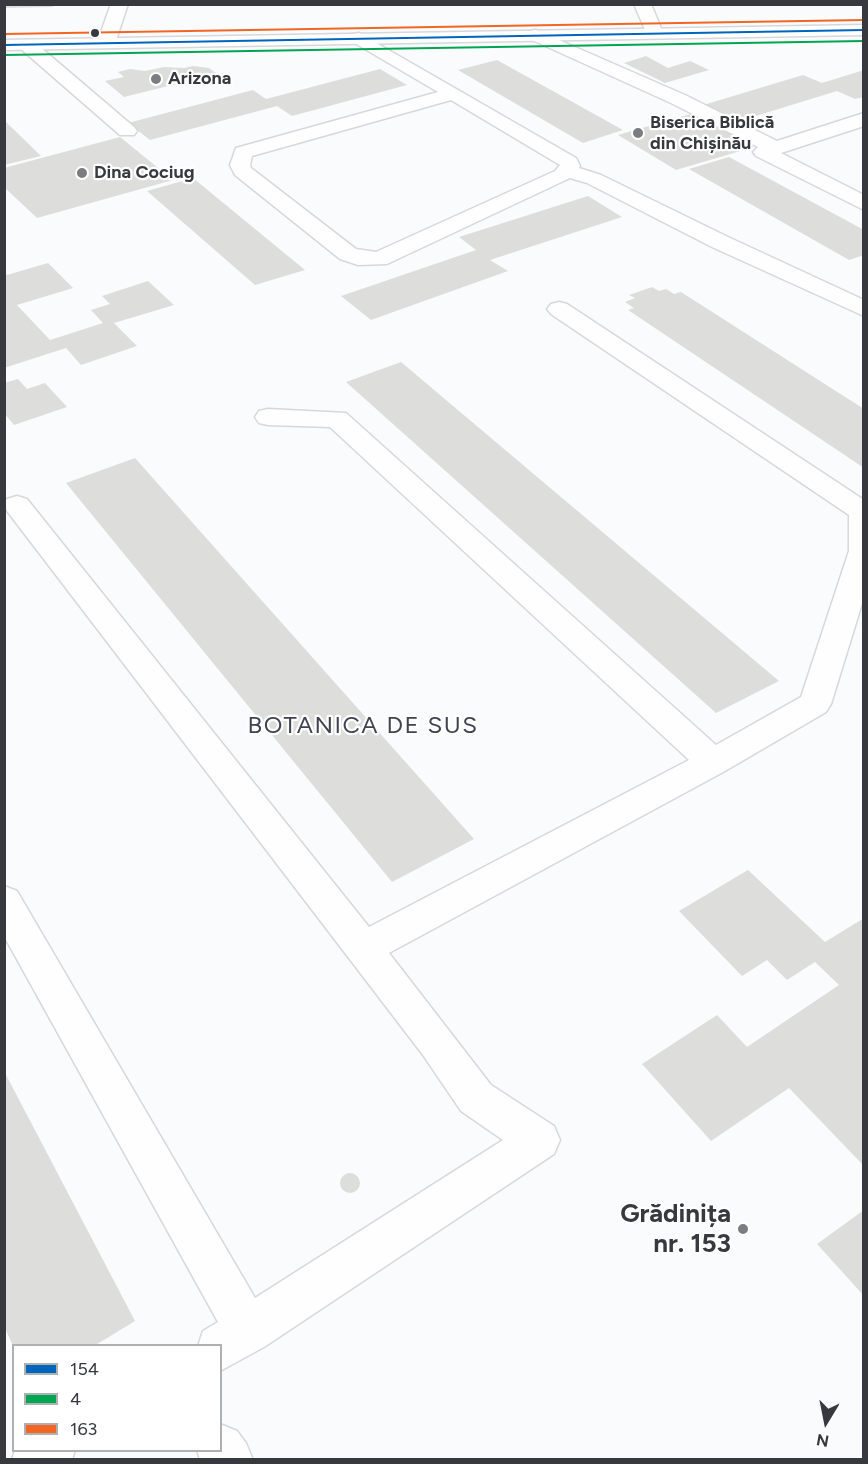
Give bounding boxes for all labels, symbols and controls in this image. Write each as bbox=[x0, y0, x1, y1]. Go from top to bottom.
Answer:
unlabelled marker bbox=[89, 27, 101, 39]
place label: Arizona bbox=[168, 68, 231, 90]
marker: Arizona bbox=[149, 72, 163, 86]
place label: Biserica Biblică din Chișinău bbox=[650, 112, 774, 154]
marker: Biserica Biblică din Chișinău bbox=[631, 126, 645, 140]
place label: Dina Cociug bbox=[94, 162, 195, 184]
marker: Dina Cociug bbox=[75, 166, 89, 180]
district label: BOTANICA DE SUS bbox=[247, 712, 479, 740]
place label: Grădinița nr. 153 bbox=[620, 1198, 731, 1260]
marker: Grădinița nr. 153 bbox=[736, 1222, 750, 1236]
legend bbox=[12, 1344, 222, 1452]
text: 154 bbox=[70, 1358, 99, 1380]
text: 4 bbox=[70, 1388, 81, 1410]
north arrow bbox=[796, 1392, 856, 1452]
text: 163 bbox=[70, 1418, 97, 1440]
text: N bbox=[815, 1430, 831, 1451]

